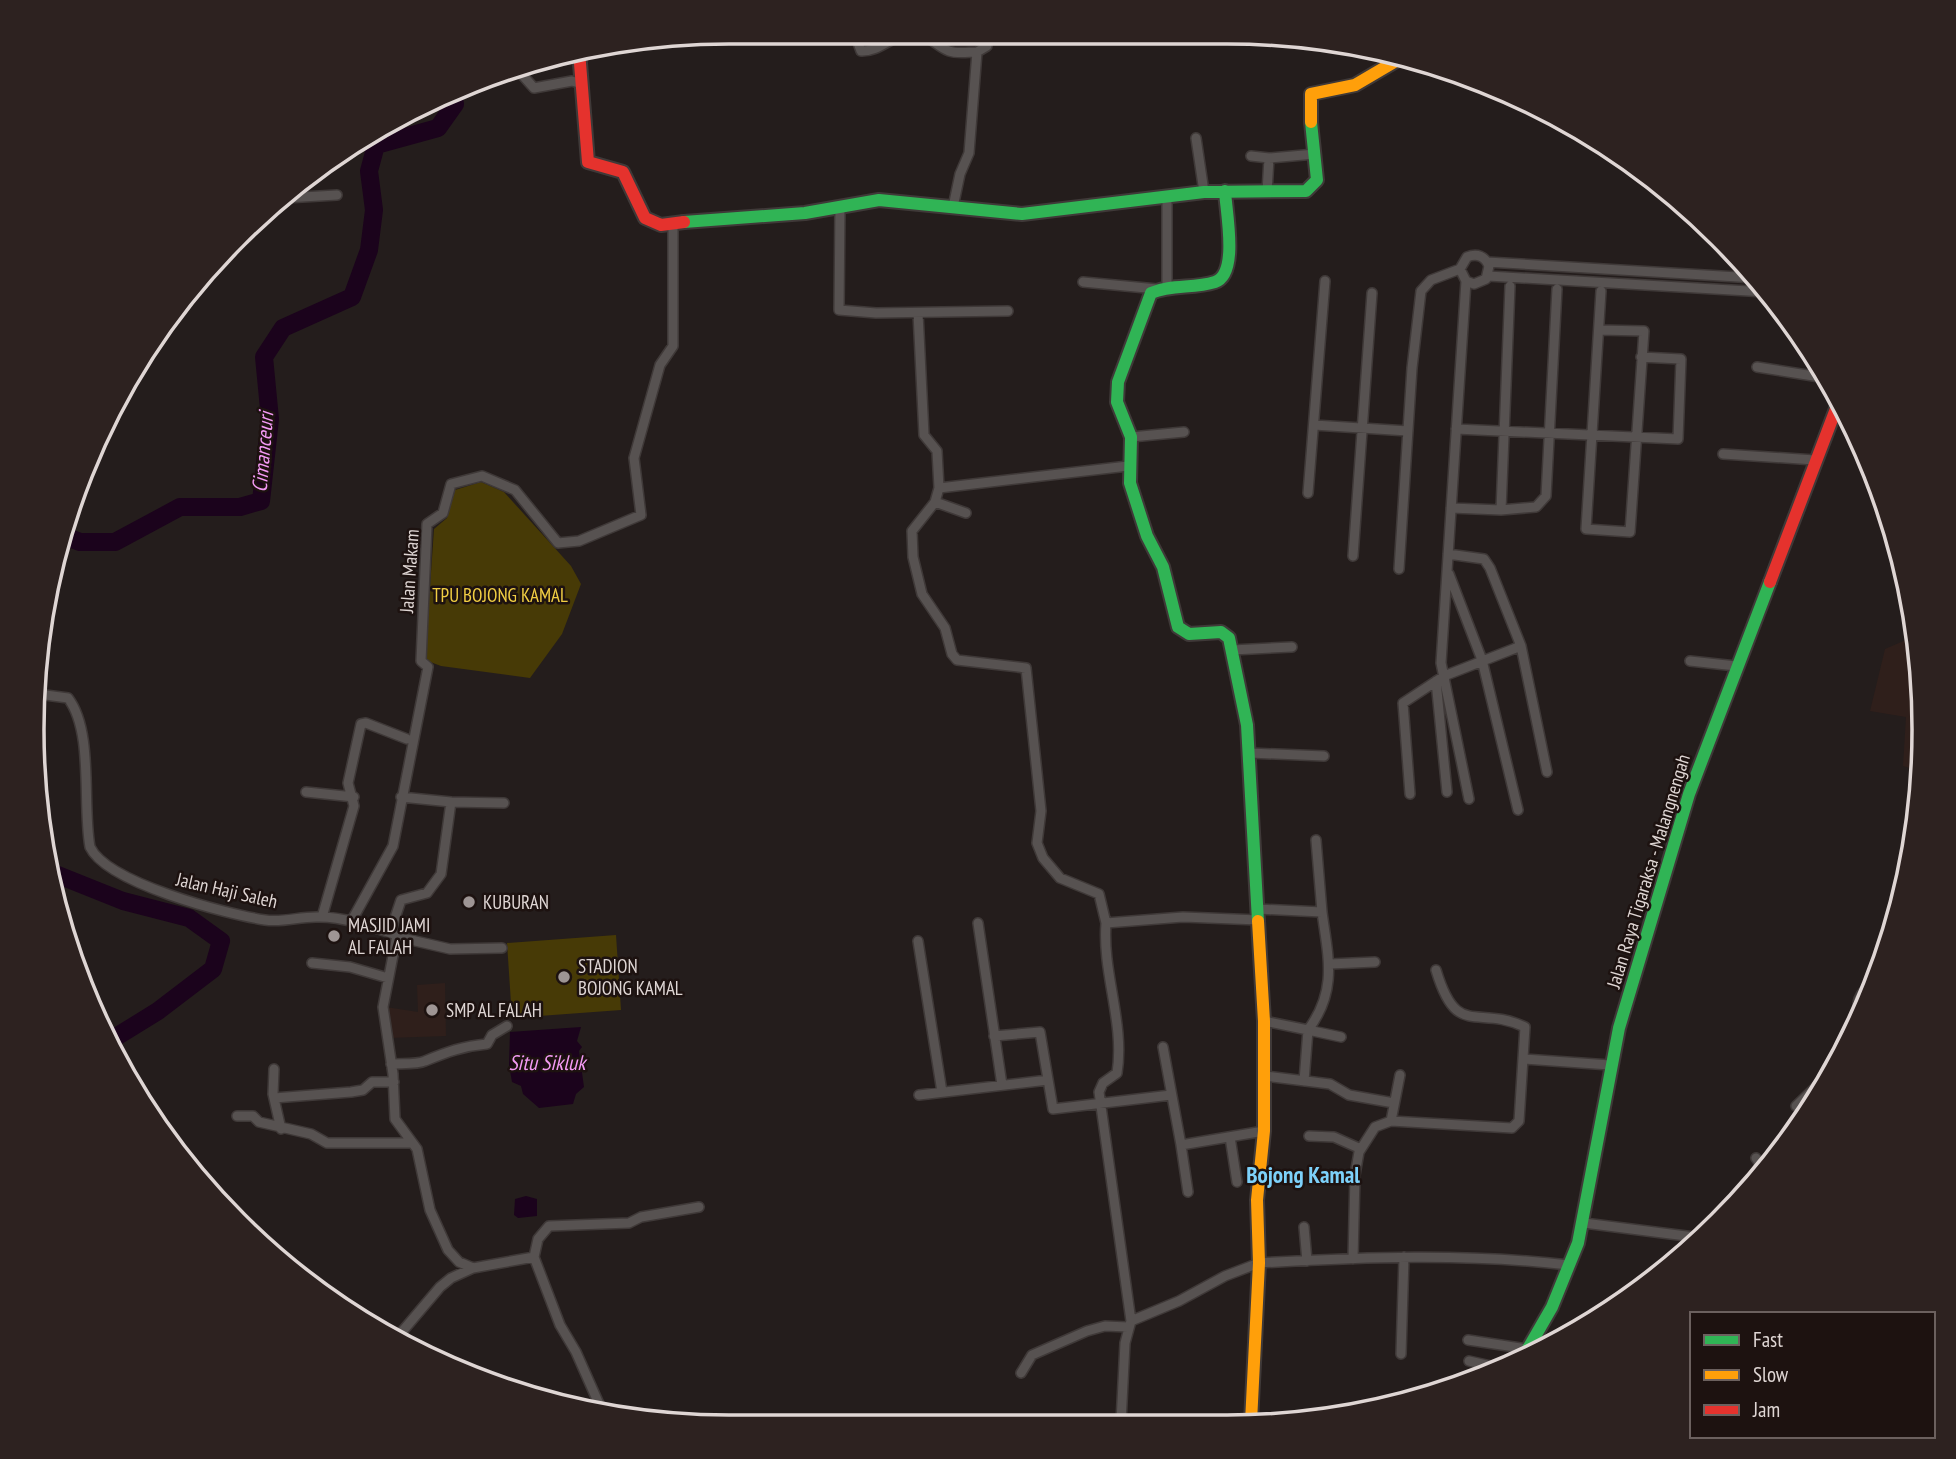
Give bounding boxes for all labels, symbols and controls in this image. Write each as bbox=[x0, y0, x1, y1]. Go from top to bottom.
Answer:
water label: Cimanceuri bbox=[246, 408, 280, 493]
street label: Jalan Makam bbox=[394, 528, 424, 615]
park label: TPU BOJONG KAMAL bbox=[432, 583, 568, 607]
street label: Jalan Raya Tigaraksa - Malangnengah bbox=[1601, 751, 1695, 992]
street label: Jalan Haji Saleh bbox=[173, 867, 280, 913]
place label: KUBURAN bbox=[483, 890, 549, 914]
marker: KUBURAN bbox=[461, 894, 477, 910]
place label: MASJID JAMI AL FALAH bbox=[348, 913, 430, 959]
marker: MASJID JAMI AL FALAH bbox=[326, 928, 342, 944]
place label: STADION BOJONG KAMAL bbox=[578, 954, 683, 1000]
marker: STADION BOJONG KAMAL bbox=[556, 969, 572, 985]
place label: SMP AL FALAH bbox=[446, 998, 542, 1022]
marker: SMP AL FALAH bbox=[424, 1002, 440, 1018]
water label: Situ Sikluk bbox=[509, 1049, 588, 1076]
district label: Bojong Kamal bbox=[1246, 1160, 1360, 1189]
legend bbox=[1690, 1312, 1935, 1438]
text: Fast bbox=[1753, 1326, 1783, 1353]
text: Slow bbox=[1753, 1361, 1789, 1388]
text: Jam bbox=[1752, 1396, 1780, 1423]

